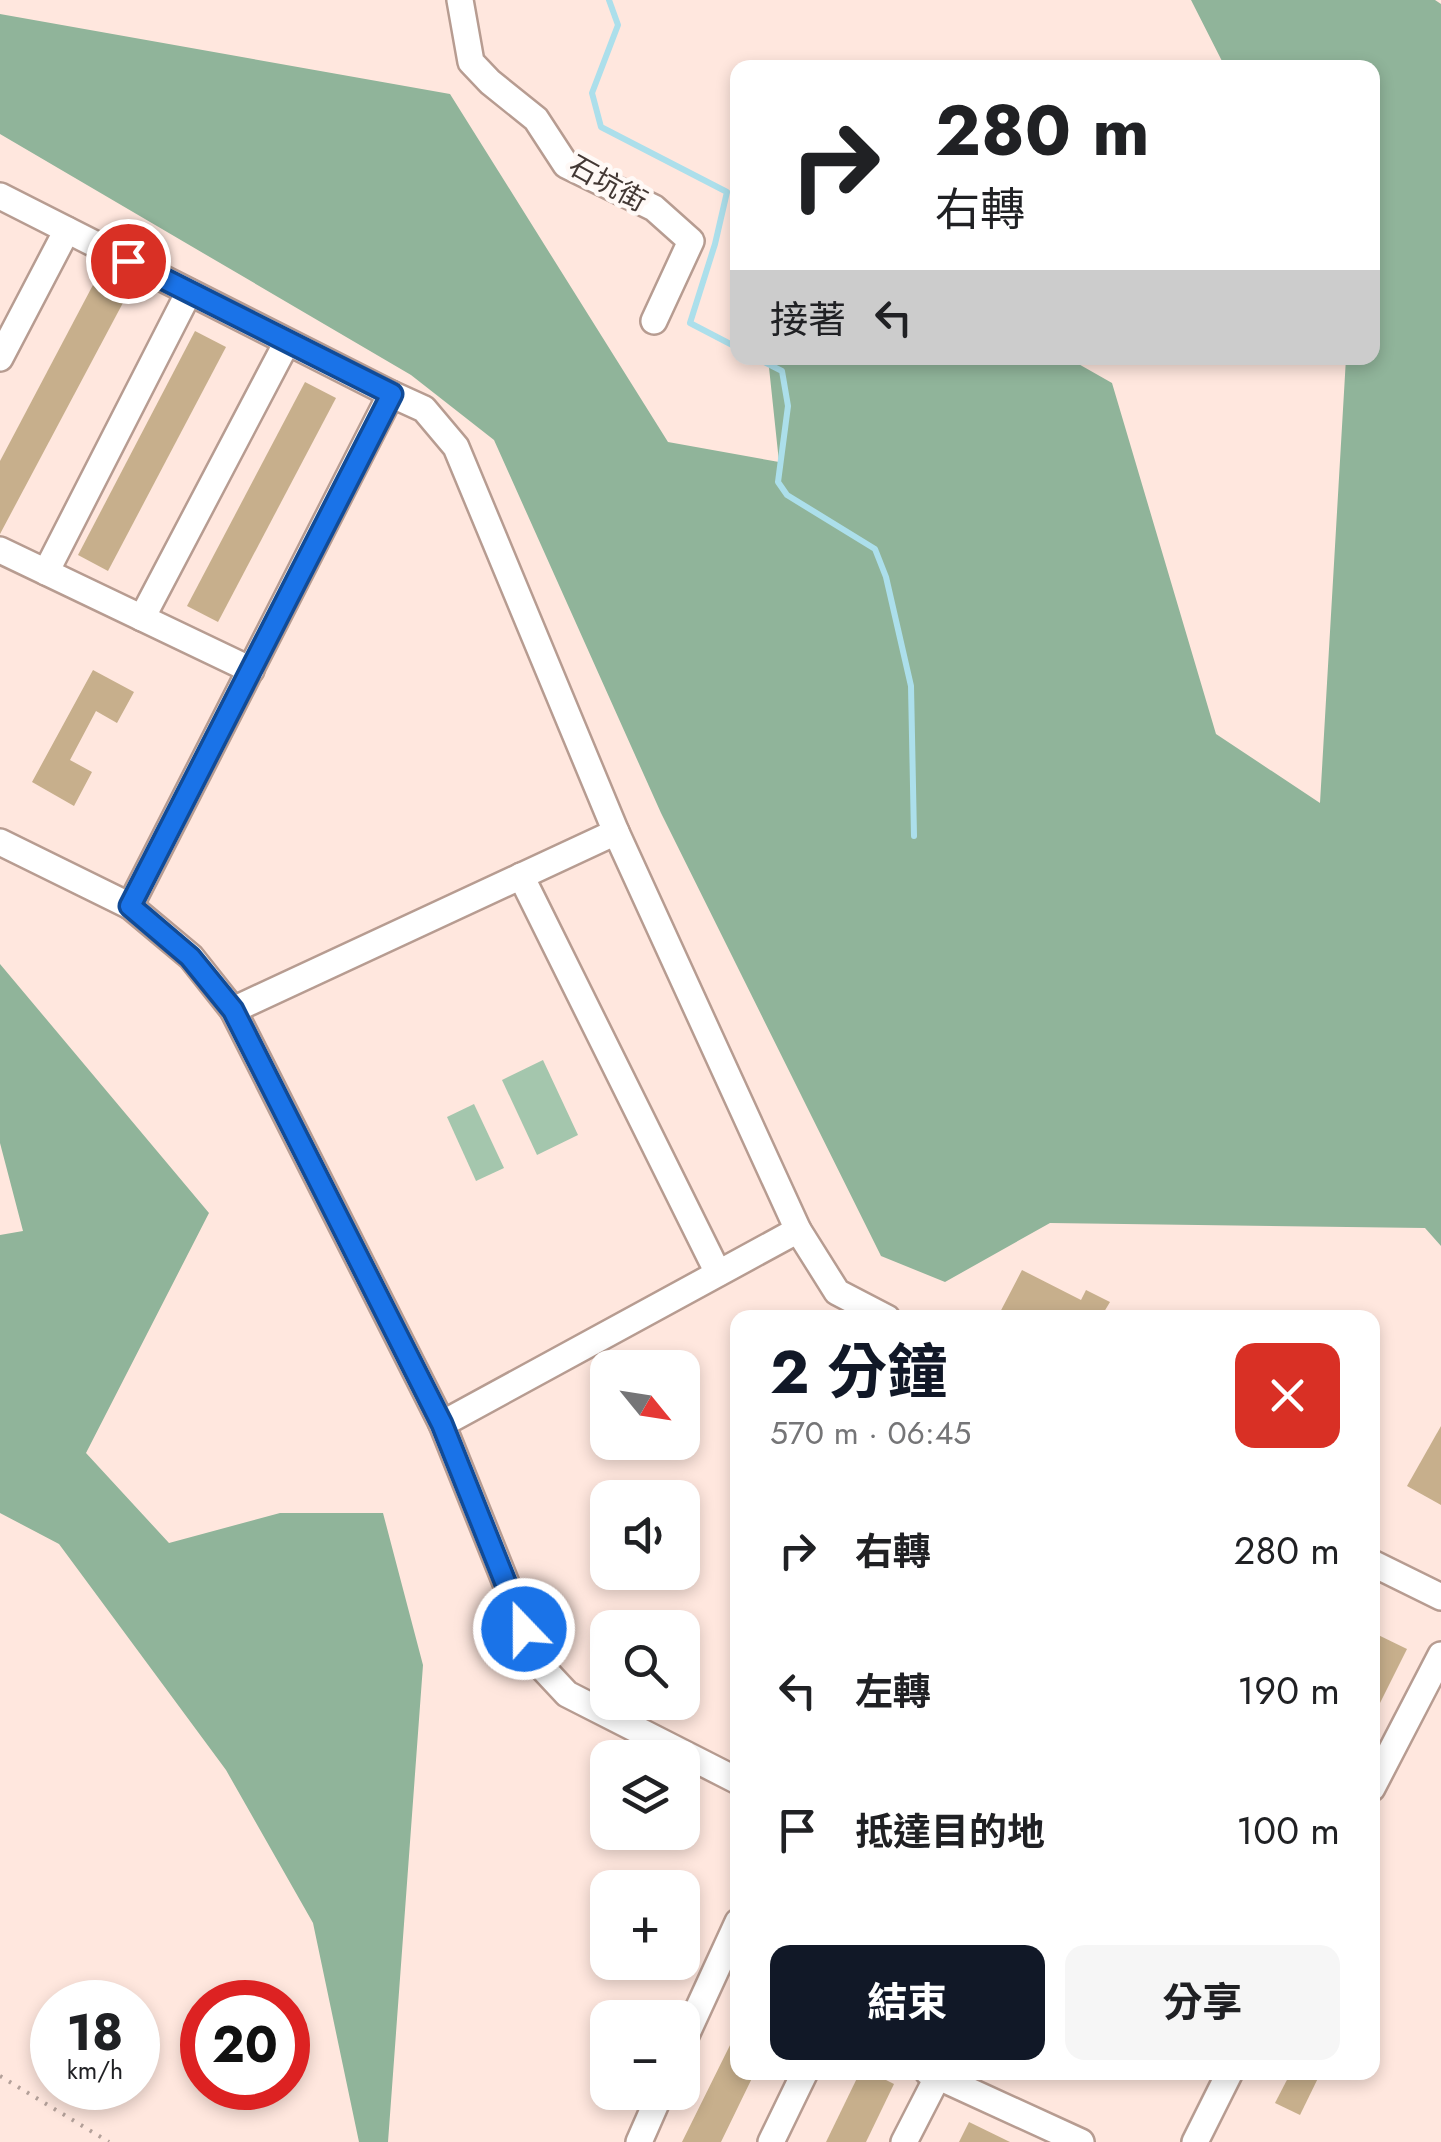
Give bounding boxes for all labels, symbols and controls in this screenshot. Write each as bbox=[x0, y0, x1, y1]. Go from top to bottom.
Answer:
text: 280 m bbox=[935, 80, 1150, 181]
icon: right bbox=[770, 100, 900, 230]
street label: 石坑街 bbox=[561, 145, 654, 222]
text: 右轉 bbox=[935, 177, 1025, 242]
pin bbox=[86, 219, 171, 304]
icon: arrive bbox=[101, 234, 156, 289]
icon: left bbox=[866, 290, 921, 345]
text: 接著 bbox=[770, 292, 846, 347]
text: 2 分鐘 bbox=[770, 1329, 947, 1416]
button: close bbox=[1235, 1343, 1340, 1448]
north arrow bbox=[590, 1350, 700, 1460]
map controls bbox=[590, 1350, 700, 2110]
text: 570 m · 06:45 bbox=[770, 1410, 971, 1456]
button: sound bbox=[590, 1480, 700, 1590]
icon: right bbox=[770, 1523, 825, 1578]
text: 280 m bbox=[1234, 1523, 1340, 1578]
text: 右轉 bbox=[855, 1524, 931, 1579]
position arrow bbox=[472, 1577, 576, 1681]
button: search bbox=[590, 1610, 700, 1720]
icon: left bbox=[770, 1663, 825, 1718]
text: 190 m bbox=[1237, 1663, 1340, 1718]
text: 左轉 bbox=[855, 1664, 931, 1719]
button: layers bbox=[590, 1740, 700, 1850]
icon: arrive bbox=[770, 1803, 825, 1858]
text: 100 m bbox=[1236, 1803, 1340, 1858]
text: 抵達目的地 bbox=[855, 1804, 1045, 1859]
button: + bbox=[590, 1870, 700, 1980]
button: 結束 bbox=[770, 1945, 1045, 2060]
button: 分享 bbox=[1065, 1945, 1340, 2060]
speed limit sign: 20 bbox=[180, 1980, 310, 2110]
text: 18 bbox=[67, 1996, 123, 2069]
button: − bbox=[590, 2000, 700, 2110]
text: km/h bbox=[67, 2052, 123, 2088]

